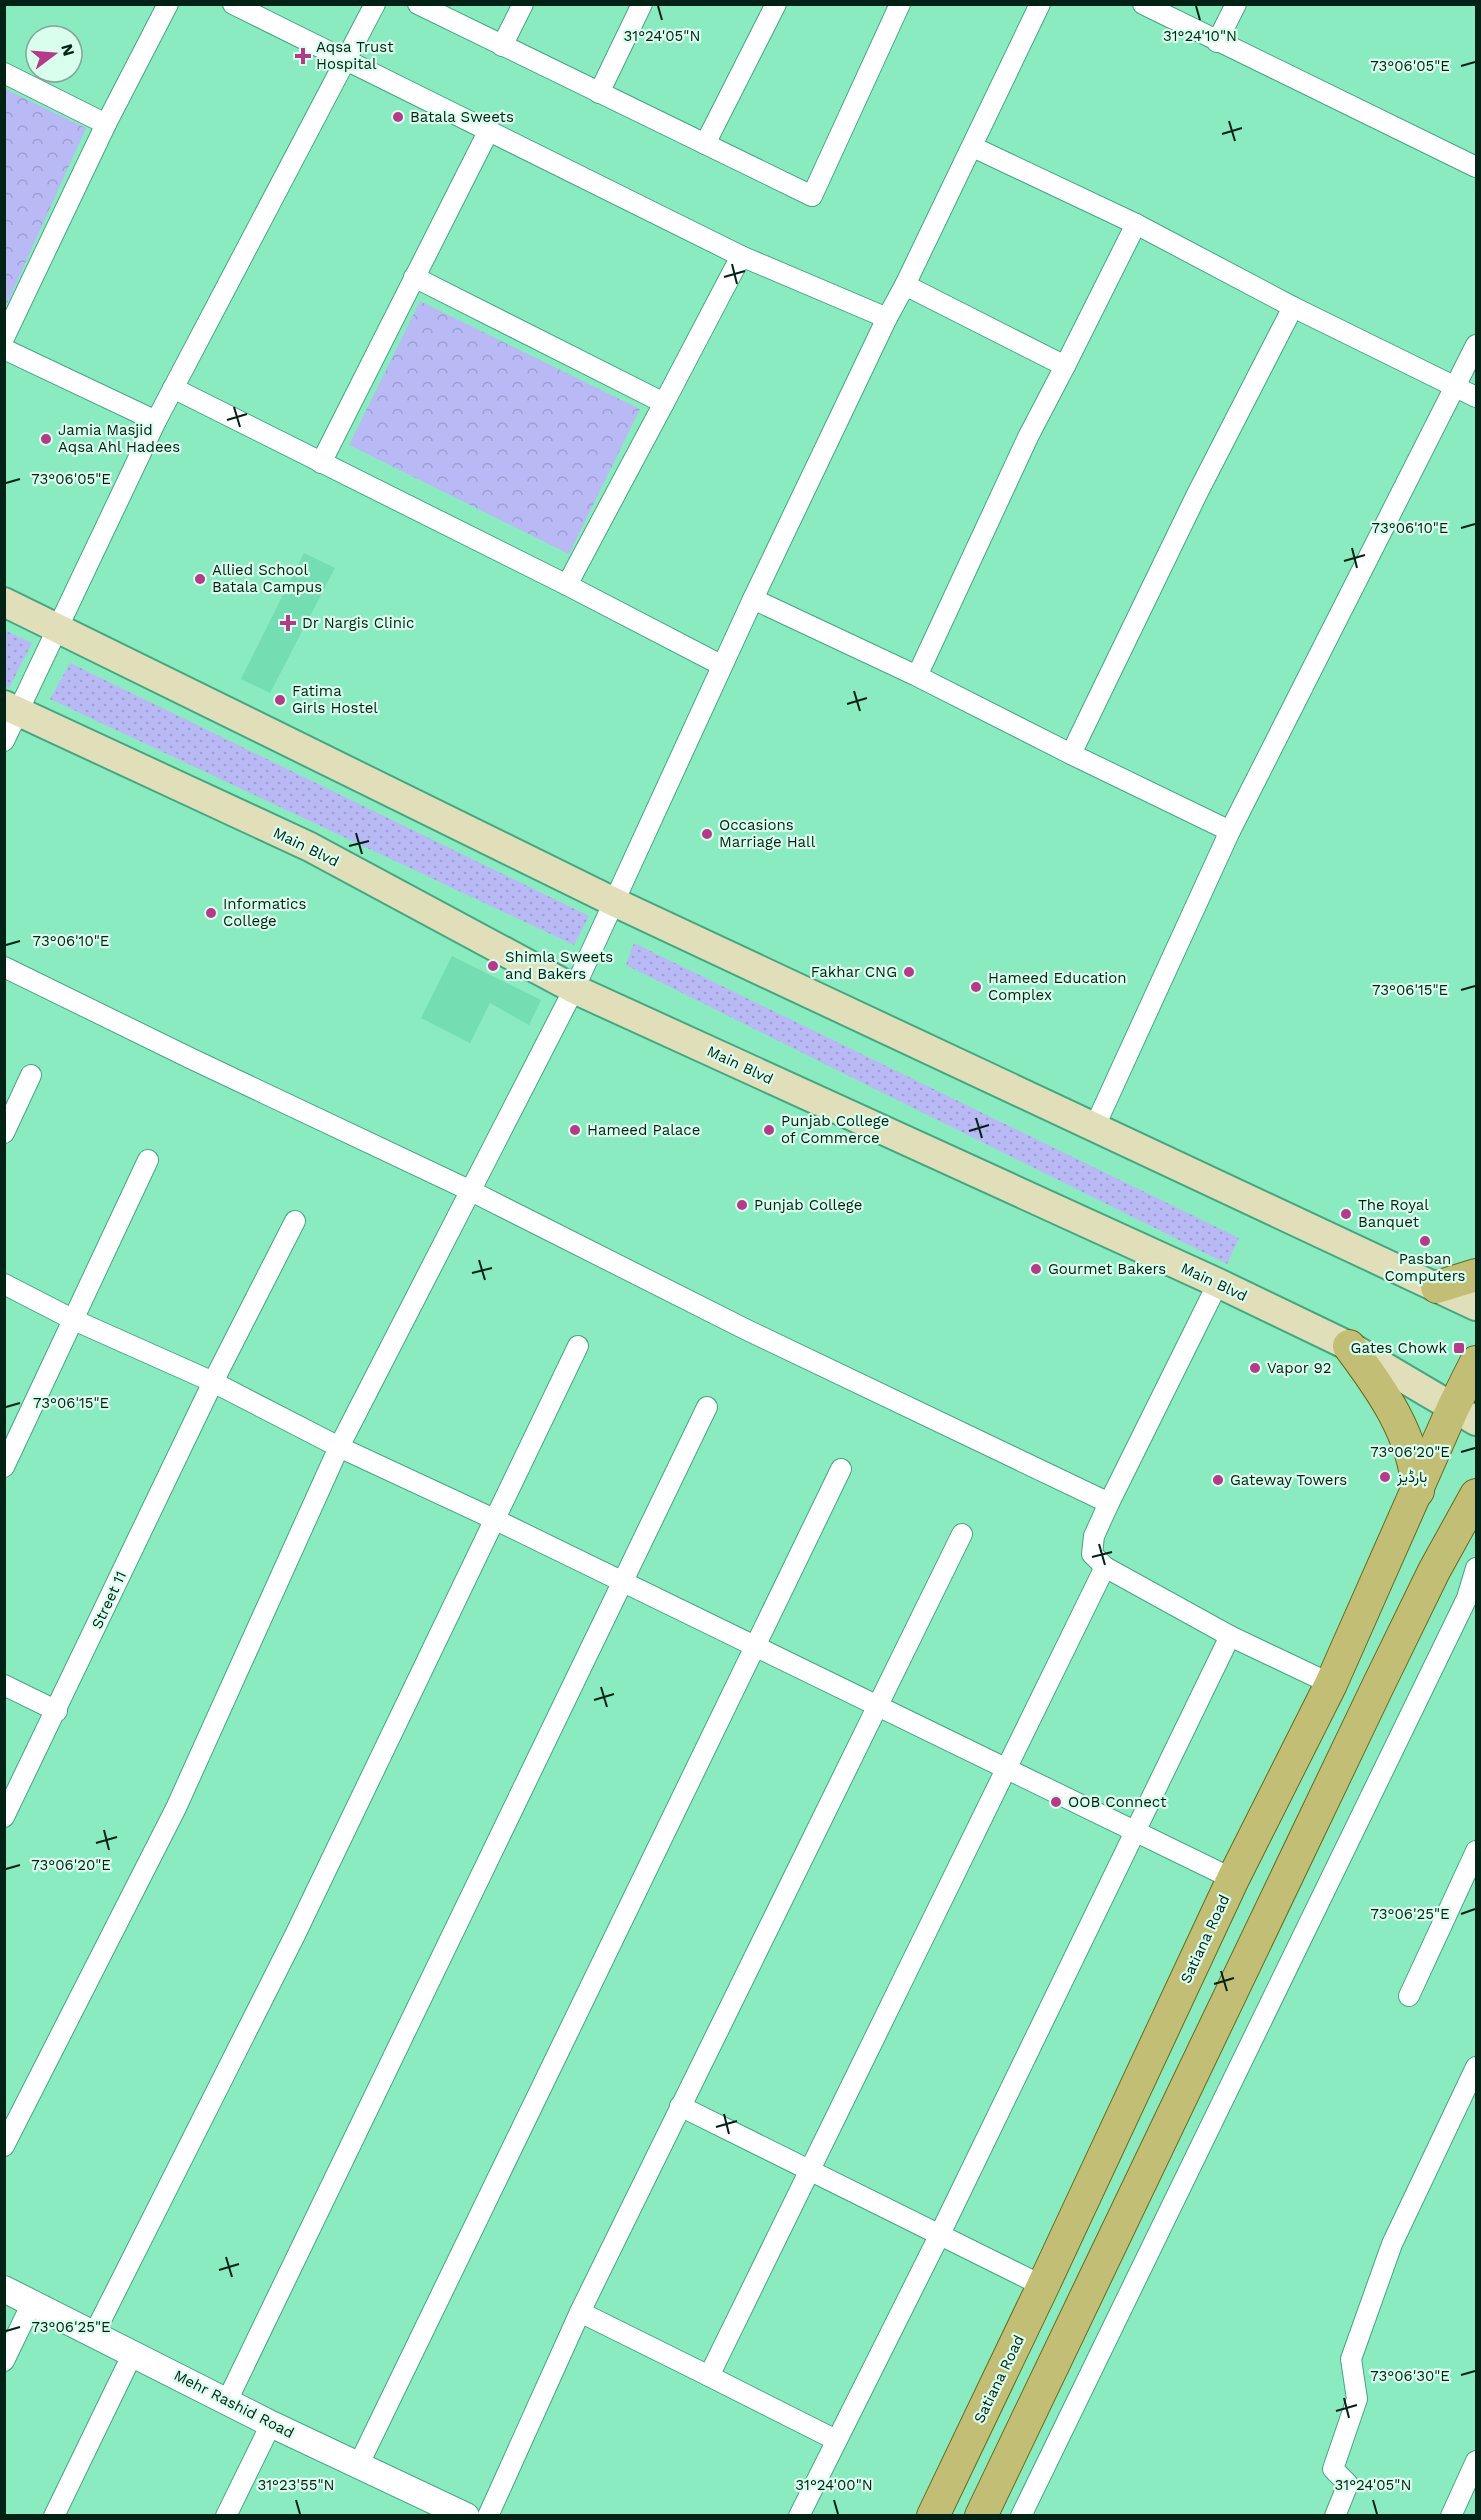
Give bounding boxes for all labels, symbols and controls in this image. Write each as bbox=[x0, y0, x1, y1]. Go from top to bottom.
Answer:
north arrow bbox=[24, 24, 84, 84]
text: 31°24'05"N bbox=[624, 27, 700, 45]
text: 31°24'10"N bbox=[1163, 27, 1237, 45]
place label: Aqsa Trust Hospital bbox=[316, 38, 394, 73]
text: N bbox=[57, 42, 79, 58]
marker: Aqsa Trust Hospital bbox=[294, 47, 312, 65]
text: 73°06'05"E bbox=[1370, 57, 1450, 75]
place label: Batala Sweets bbox=[410, 108, 514, 126]
marker: Batala Sweets bbox=[391, 110, 405, 124]
place label: Jamia Masjid Aqsa Ahl Hadees bbox=[58, 421, 180, 456]
marker: Jamia Masjid Aqsa Ahl Hadees bbox=[39, 432, 53, 446]
text: 73°06'05"E bbox=[31, 470, 111, 488]
text: 73°06'10"E bbox=[1372, 519, 1448, 537]
place label: Allied School Batala Campus bbox=[212, 561, 322, 596]
marker: Allied School Batala Campus bbox=[193, 572, 207, 586]
marker: Dr Nargis Clinic bbox=[279, 614, 297, 632]
place label: Dr Nargis Clinic bbox=[302, 614, 414, 632]
place label: Fatima Girls Hostel bbox=[292, 682, 378, 717]
marker: Fatima Girls Hostel bbox=[273, 693, 287, 707]
place label: Occasions Marriage Hall bbox=[719, 816, 816, 851]
street label: Main Blvd bbox=[270, 823, 342, 871]
marker: Occasions Marriage Hall bbox=[700, 827, 714, 841]
place label: Informatics College bbox=[223, 895, 307, 930]
marker: Informatics College bbox=[204, 906, 218, 920]
text: 73°06'10"E bbox=[33, 932, 109, 950]
place label: Shimla Sweets and Bakers bbox=[505, 948, 613, 983]
marker: Shimla Sweets and Bakers bbox=[486, 959, 500, 973]
place label: Fakhar CNG bbox=[811, 963, 897, 981]
marker: Fakhar CNG bbox=[902, 965, 916, 979]
place label: Hameed Education Complex bbox=[988, 969, 1127, 1004]
marker: Hameed Education Complex bbox=[969, 980, 983, 994]
text: 73°06'15"E bbox=[1372, 981, 1448, 999]
street label: Main Blvd bbox=[704, 1042, 776, 1088]
place label: Punjab College of Commerce bbox=[781, 1112, 889, 1147]
place label: Hameed Palace bbox=[587, 1121, 700, 1139]
marker: Hameed Palace bbox=[568, 1123, 582, 1137]
marker: Punjab College of Commerce bbox=[762, 1123, 776, 1137]
place label: Punjab College bbox=[754, 1196, 862, 1214]
place label: The Royal Banquet bbox=[1358, 1196, 1429, 1231]
marker: Punjab College bbox=[735, 1198, 749, 1212]
marker: The Royal Banquet bbox=[1339, 1207, 1353, 1221]
marker: Pasban Computers bbox=[1418, 1234, 1432, 1248]
place label: Pasban Computers bbox=[1385, 1250, 1466, 1285]
street label: Main Blvd bbox=[1178, 1259, 1250, 1305]
place label: Gourmet Bakers bbox=[1048, 1260, 1166, 1278]
marker: Gourmet Bakers bbox=[1029, 1262, 1043, 1276]
place label: Gates Chowk bbox=[1351, 1339, 1447, 1357]
marker: Gates Chowk bbox=[1452, 1341, 1466, 1355]
place label: Vapor 92 bbox=[1267, 1359, 1332, 1377]
marker: Vapor 92 bbox=[1248, 1361, 1262, 1375]
text: 73°06'15"E bbox=[33, 1394, 109, 1412]
text: 73°06'20"E bbox=[1370, 1443, 1450, 1461]
place label: ہارڈیز bbox=[1396, 1468, 1427, 1487]
marker: ہارڈیز bbox=[1378, 1470, 1392, 1484]
place label: Gateway Towers bbox=[1230, 1471, 1347, 1489]
marker: Gateway Towers bbox=[1211, 1473, 1225, 1487]
street label: Street 11 bbox=[88, 1568, 130, 1632]
place label: OOB Connect bbox=[1068, 1793, 1167, 1811]
marker: OOB Connect bbox=[1049, 1795, 1063, 1809]
text: 73°06'20"E bbox=[31, 1856, 111, 1874]
street label: Satiana Road bbox=[1177, 1892, 1233, 1986]
text: 73°06'25"E bbox=[1370, 1905, 1450, 1923]
text: 73°06'25"E bbox=[31, 2318, 111, 2336]
street label: Satiana Road bbox=[970, 2332, 1028, 2426]
street label: Mehr Rashid Road bbox=[171, 2366, 297, 2442]
text: 73°06'30"E bbox=[1370, 2367, 1450, 2385]
text: 31°23'55"N bbox=[257, 2476, 335, 2494]
text: 31°24'00"N bbox=[795, 2476, 873, 2494]
text: 31°24'05"N bbox=[1335, 2476, 1411, 2494]

